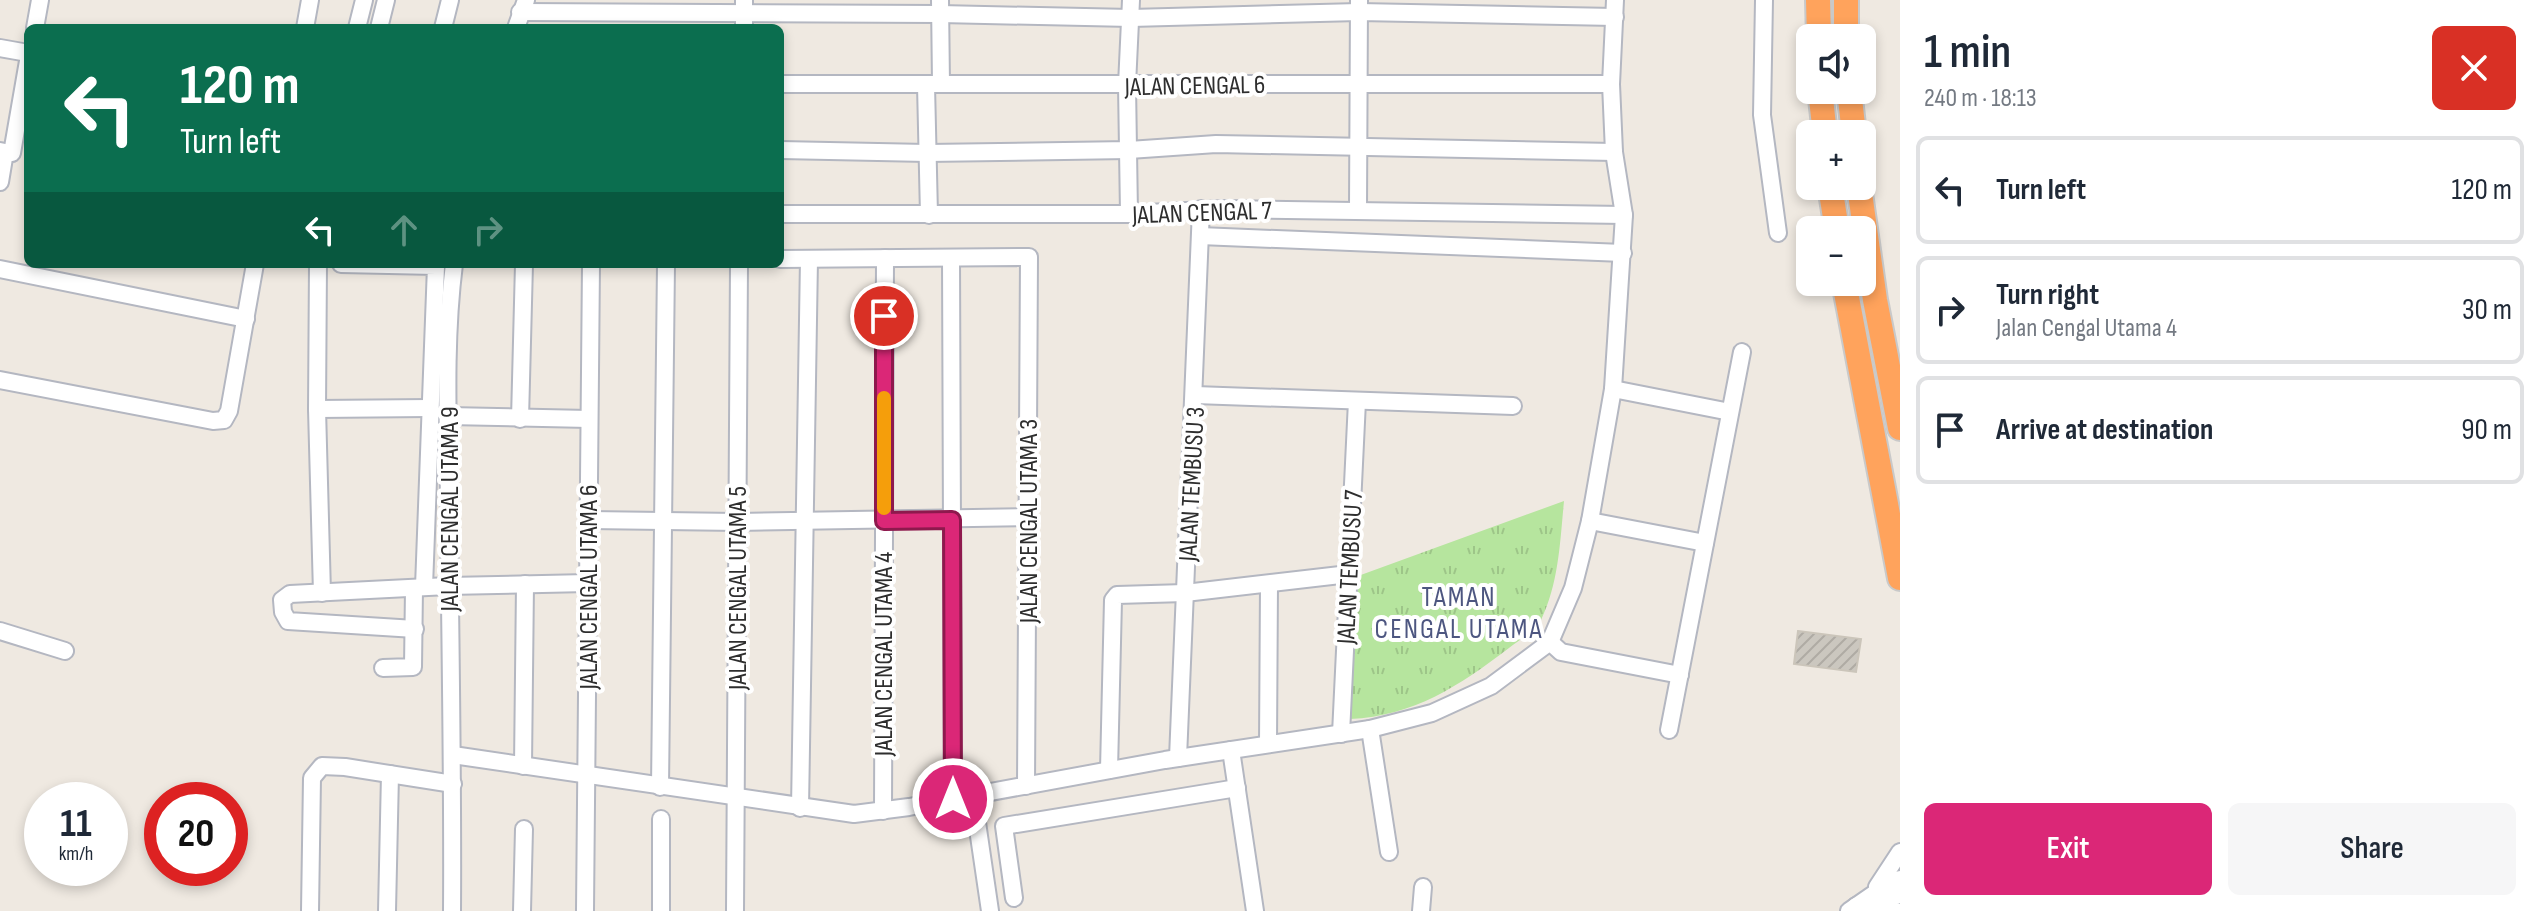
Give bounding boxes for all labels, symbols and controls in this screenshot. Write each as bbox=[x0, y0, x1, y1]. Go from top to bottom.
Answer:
map controls bbox=[1796, 24, 1876, 296]
button: sound bbox=[1796, 24, 1876, 104]
text: 1 min bbox=[1924, 24, 2011, 81]
button: close bbox=[2432, 26, 2516, 110]
text: 120 m bbox=[180, 53, 300, 120]
icon: left bbox=[48, 56, 152, 160]
street label: JALAN CENGAL 6 bbox=[1123, 70, 1266, 103]
text: 240 m · 18:13 bbox=[1924, 83, 2037, 114]
button: + bbox=[1796, 120, 1876, 200]
text: Turn left bbox=[180, 121, 281, 164]
icon: left bbox=[1928, 168, 1972, 212]
text: Turn left bbox=[1996, 172, 2086, 208]
text: 120 m bbox=[2451, 172, 2512, 208]
street label: JALAN CENGAL 7 bbox=[1131, 196, 1273, 231]
icon: left bbox=[298, 208, 342, 252]
icon: ahead bbox=[382, 208, 426, 252]
icon: right bbox=[466, 208, 510, 252]
button: − bbox=[1796, 216, 1876, 296]
text: Turn right bbox=[1996, 277, 2099, 313]
pin bbox=[850, 282, 918, 350]
icon: right bbox=[1928, 288, 1972, 332]
text: 30 m bbox=[2462, 292, 2512, 328]
icon: arrive bbox=[862, 294, 906, 338]
text: Jalan Cengal Utama 4 bbox=[1996, 313, 2177, 344]
street label: JALAN CENGAL UTAMA 9 bbox=[435, 406, 466, 613]
street label: JALAN TEMBUSU 3 bbox=[1173, 406, 1212, 563]
icon: arrive bbox=[1928, 408, 1972, 452]
text: Arrive at destination bbox=[1996, 412, 2213, 448]
text: 90 m bbox=[2461, 412, 2512, 448]
street label: JALAN CENGAL UTAMA 3 bbox=[1014, 419, 1045, 624]
street label: JALAN CENGAL UTAMA 6 bbox=[574, 485, 605, 690]
street label: JALAN CENGAL UTAMA 5 bbox=[723, 486, 754, 691]
street label: JALAN TEMBUSU 7 bbox=[1331, 489, 1370, 646]
street label: JALAN CENGAL UTAMA 4 bbox=[869, 552, 900, 757]
district label: TAMAN CENGAL UTAMA bbox=[1375, 581, 1543, 646]
position arrow bbox=[911, 757, 995, 841]
speed limit sign: 20 bbox=[144, 782, 248, 886]
text: 11 bbox=[60, 800, 92, 848]
button: Exit bbox=[1924, 803, 2212, 895]
button: Share bbox=[2228, 803, 2516, 895]
text: km/h bbox=[59, 842, 93, 866]

